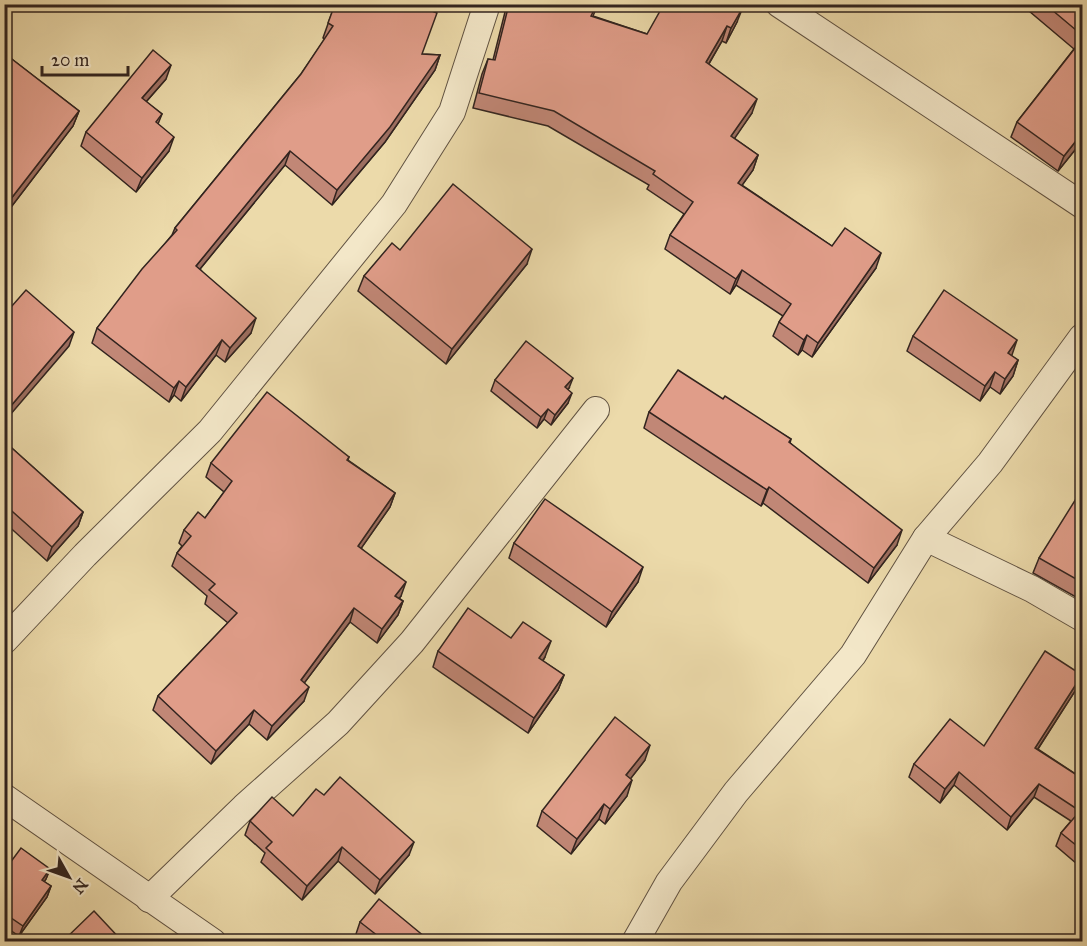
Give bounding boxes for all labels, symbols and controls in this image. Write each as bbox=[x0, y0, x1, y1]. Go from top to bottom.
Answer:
scale bar bbox=[42, 39, 128, 77]
text: 20 m bbox=[51, 49, 89, 71]
north arrow bbox=[39, 847, 99, 907]
text: N bbox=[68, 875, 92, 898]

